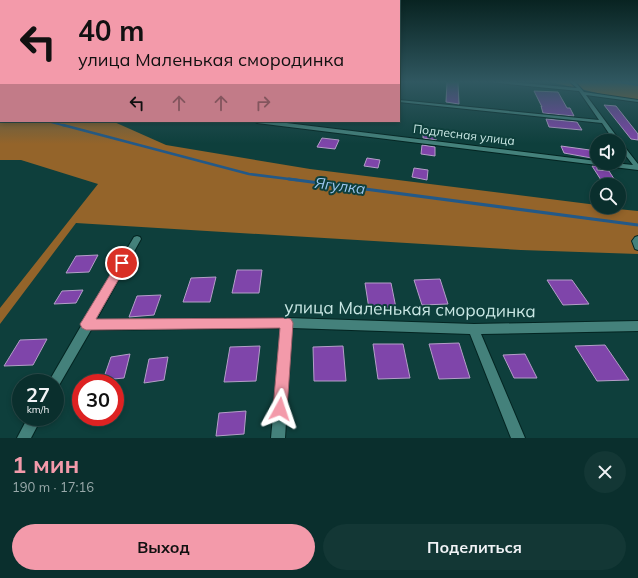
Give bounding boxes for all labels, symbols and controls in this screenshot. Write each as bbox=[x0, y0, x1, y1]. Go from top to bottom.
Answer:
text: 40 m bbox=[78, 13, 144, 48]
icon: left bbox=[12, 16, 64, 68]
text: улица Маленькая смородинка bbox=[78, 48, 344, 71]
icon: left bbox=[126, 92, 148, 114]
icon: ahead bbox=[168, 92, 190, 114]
icon: ahead bbox=[210, 92, 232, 114]
icon: right bbox=[252, 92, 274, 114]
street label: Подлесная улица bbox=[412, 121, 516, 148]
map controls bbox=[590, 134, 626, 214]
button: sound bbox=[590, 134, 626, 170]
water label: Ягулка bbox=[313, 173, 366, 198]
button: search bbox=[590, 178, 626, 214]
pin bbox=[105, 246, 139, 280]
icon: arrive bbox=[111, 252, 133, 274]
street label: улица Маленькая смородинка bbox=[284, 296, 536, 322]
speed limit sign: 30 bbox=[72, 374, 124, 426]
text: 27 bbox=[26, 382, 50, 407]
position arrow bbox=[259, 388, 301, 430]
text: km/h bbox=[27, 403, 49, 416]
text: 1 мин bbox=[12, 449, 79, 479]
button: close bbox=[584, 451, 626, 493]
text: 190 m · 17:16 bbox=[12, 479, 94, 495]
button: Выход bbox=[12, 524, 315, 570]
button: Поделиться bbox=[323, 524, 626, 570]

